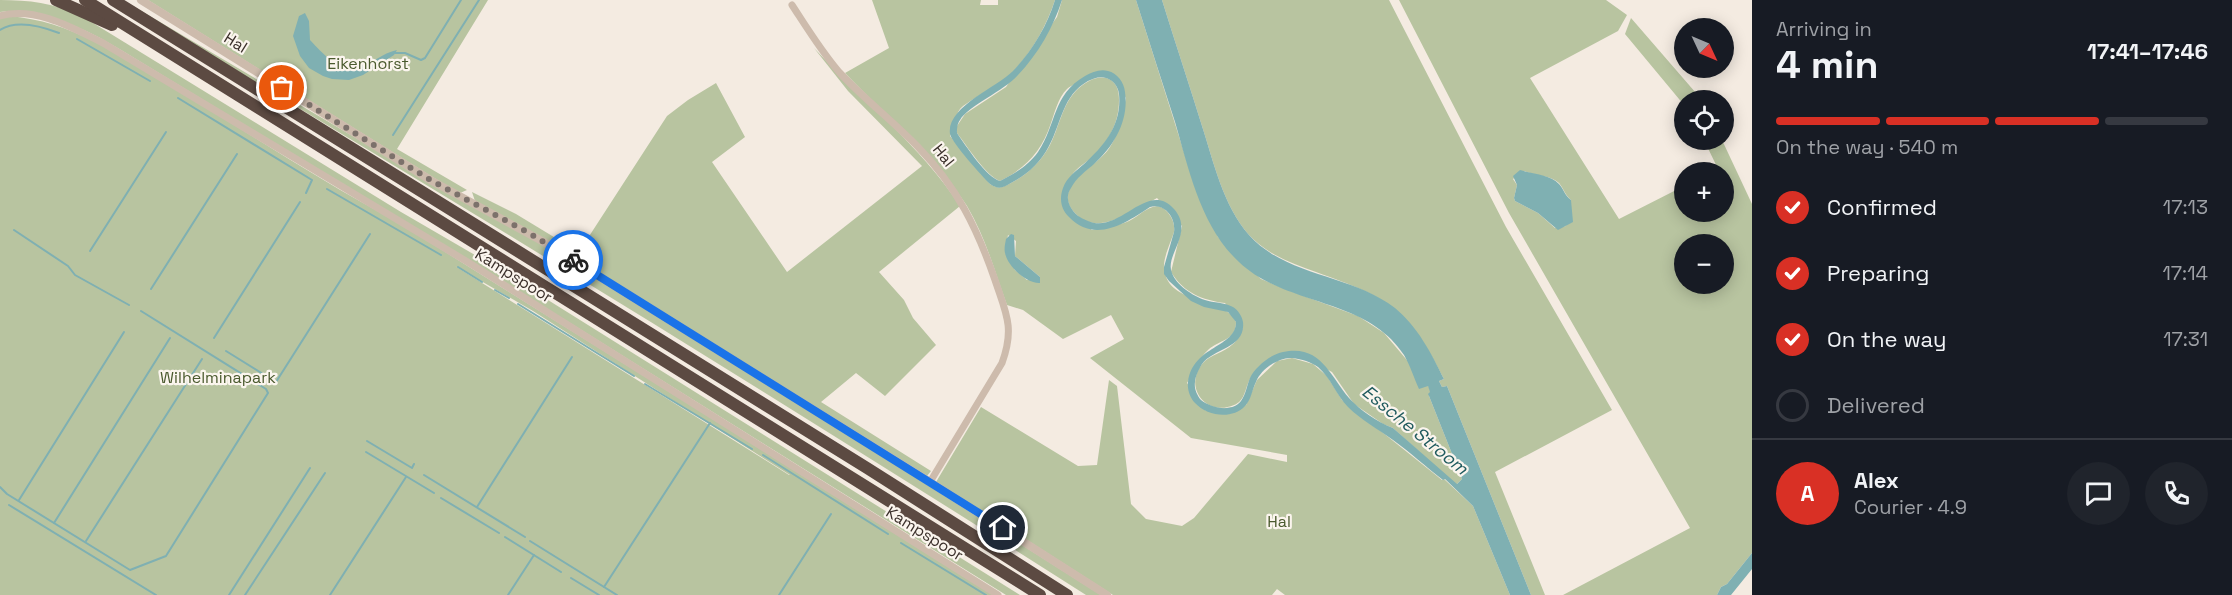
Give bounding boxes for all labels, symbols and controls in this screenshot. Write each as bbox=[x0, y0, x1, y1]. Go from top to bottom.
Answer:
text: Arriving in bbox=[1776, 16, 1872, 42]
north arrow bbox=[1674, 18, 1734, 78]
map controls bbox=[1674, 18, 1734, 294]
street label: Hal bbox=[220, 27, 251, 58]
text: 17:41–17:46 bbox=[2087, 37, 2208, 65]
text: 4 min bbox=[1776, 40, 1878, 89]
park label: Eikenhorst bbox=[327, 53, 409, 74]
pin bbox=[256, 62, 307, 113]
icon: bag bbox=[265, 71, 298, 104]
button: locate bbox=[1674, 90, 1734, 150]
text: On the way · 540 m bbox=[1776, 134, 1958, 160]
street label: Hal bbox=[928, 140, 959, 171]
button: + bbox=[1674, 162, 1734, 222]
icon: check bbox=[1776, 191, 1809, 224]
text: Confirmed bbox=[1827, 193, 1937, 221]
text: 17:13 bbox=[2163, 194, 2208, 220]
courier bbox=[543, 230, 603, 290]
button: − bbox=[1674, 234, 1734, 294]
street label: Kampspoor bbox=[471, 243, 556, 308]
icon: bike bbox=[557, 244, 590, 277]
icon: check bbox=[1776, 257, 1809, 290]
text: Preparing bbox=[1827, 259, 1929, 287]
text: 17:14 bbox=[2162, 260, 2208, 286]
icon: check bbox=[1776, 323, 1809, 356]
text: On the way bbox=[1827, 325, 1946, 353]
text: 17:31 bbox=[2163, 326, 2208, 352]
park label: Wilhelminapark bbox=[160, 367, 276, 388]
water label: Essche Stroom bbox=[1358, 380, 1473, 480]
text: Delivered bbox=[1827, 391, 1925, 419]
button: chat bbox=[2067, 462, 2130, 525]
button: phone bbox=[2145, 462, 2208, 525]
text: Alex bbox=[1854, 466, 1899, 494]
text: A bbox=[1801, 479, 1814, 507]
text: Courier · 4.9 bbox=[1854, 494, 1967, 520]
street label: Kampspoor bbox=[882, 501, 967, 566]
pin bbox=[977, 502, 1028, 553]
icon: home bbox=[986, 511, 1019, 544]
park label: Hal bbox=[1267, 511, 1291, 532]

